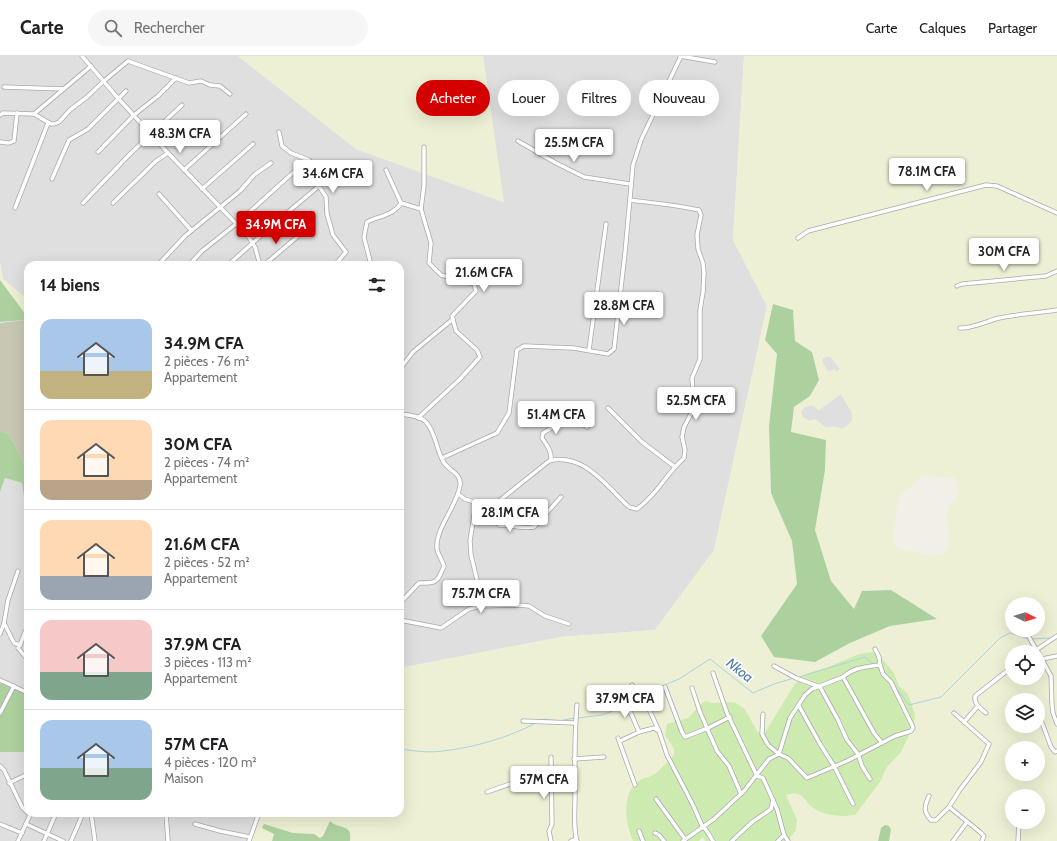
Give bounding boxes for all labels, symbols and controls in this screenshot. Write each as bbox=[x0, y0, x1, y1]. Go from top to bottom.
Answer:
search box bbox=[88, 10, 368, 46]
text: Carte bbox=[20, 16, 64, 39]
icon: search bbox=[102, 17, 124, 39]
text: Rechercher bbox=[134, 19, 205, 37]
text: Carte bbox=[866, 19, 897, 37]
text: Calques bbox=[919, 19, 966, 37]
text: Partager bbox=[988, 19, 1037, 37]
chip: Acheter bbox=[416, 80, 490, 116]
chip: Louer bbox=[498, 80, 559, 116]
chip: Filtres bbox=[567, 80, 631, 116]
chip: Nouveau bbox=[639, 80, 719, 116]
pin: 48.3M CFA bbox=[134, 120, 226, 154]
text: 48.3M CFA bbox=[149, 125, 211, 141]
pin: 25.5M CFA bbox=[528, 129, 620, 163]
text: 25.5M CFA bbox=[544, 134, 604, 150]
pin: 78.1M CFA bbox=[881, 158, 973, 192]
pin: 34.6M CFA bbox=[287, 160, 379, 194]
text: 78.1M CFA bbox=[898, 163, 956, 179]
text: 34.6M CFA bbox=[302, 165, 364, 181]
pin: 34.9M CFA bbox=[230, 211, 322, 245]
text: 34.9M CFA bbox=[246, 216, 306, 232]
pin: 30M CFA bbox=[967, 238, 1041, 272]
text: 30M CFA bbox=[978, 243, 1030, 259]
pin: 21.6M CFA bbox=[438, 259, 530, 293]
text: 21.6M CFA bbox=[455, 264, 513, 280]
icon: filters bbox=[366, 274, 388, 296]
text: 14 biens bbox=[40, 275, 100, 295]
pin: 28.8M CFA bbox=[578, 292, 670, 326]
text: 28.8M CFA bbox=[593, 297, 655, 313]
text: 34.9M CFA bbox=[164, 333, 244, 353]
icon: home bbox=[72, 335, 120, 383]
text: 2 pièces · 76 m² bbox=[164, 353, 249, 369]
text: Appartement bbox=[164, 369, 237, 385]
pin: 52.5M CFA bbox=[650, 387, 742, 421]
text: 52.5M CFA bbox=[666, 392, 726, 408]
pin: 51.4M CFA bbox=[510, 401, 602, 435]
text: 51.4M CFA bbox=[527, 406, 585, 422]
text: 30M CFA bbox=[164, 434, 232, 454]
icon: home bbox=[72, 436, 120, 484]
text: 2 pièces · 74 m² bbox=[164, 454, 249, 470]
text: Appartement bbox=[164, 470, 237, 486]
pin: 28.1M CFA bbox=[464, 499, 556, 533]
text: 28.1M CFA bbox=[481, 504, 539, 520]
text: 21.6M CFA bbox=[164, 534, 240, 554]
icon: home bbox=[72, 536, 120, 584]
text: 2 pièces · 52 m² bbox=[164, 554, 250, 570]
text: Appartement bbox=[164, 570, 237, 586]
pin: 75.7M CFA bbox=[435, 580, 527, 614]
text: 75.7M CFA bbox=[452, 585, 510, 601]
north arrow bbox=[1005, 597, 1045, 637]
map controls bbox=[1005, 597, 1045, 829]
text: 37.9M CFA bbox=[164, 634, 241, 654]
icon: home bbox=[72, 636, 120, 684]
button: locate bbox=[1005, 645, 1045, 685]
text: 3 pièces · 113 m² bbox=[164, 654, 252, 670]
water label: Nkoa bbox=[723, 654, 757, 686]
text: Appartement bbox=[164, 670, 237, 686]
pin: 37.9M CFA bbox=[579, 685, 671, 719]
text: 37.9M CFA bbox=[596, 690, 654, 706]
button: layers bbox=[1005, 693, 1045, 733]
text: 57M CFA bbox=[164, 734, 228, 754]
icon: home bbox=[72, 736, 120, 784]
button: + bbox=[1005, 741, 1045, 781]
text: 4 pièces · 120 m² bbox=[164, 754, 257, 770]
pin: 57M CFA bbox=[507, 766, 581, 800]
text: Maison bbox=[164, 770, 203, 786]
text: 57M CFA bbox=[519, 771, 569, 787]
button: − bbox=[1005, 789, 1045, 829]

